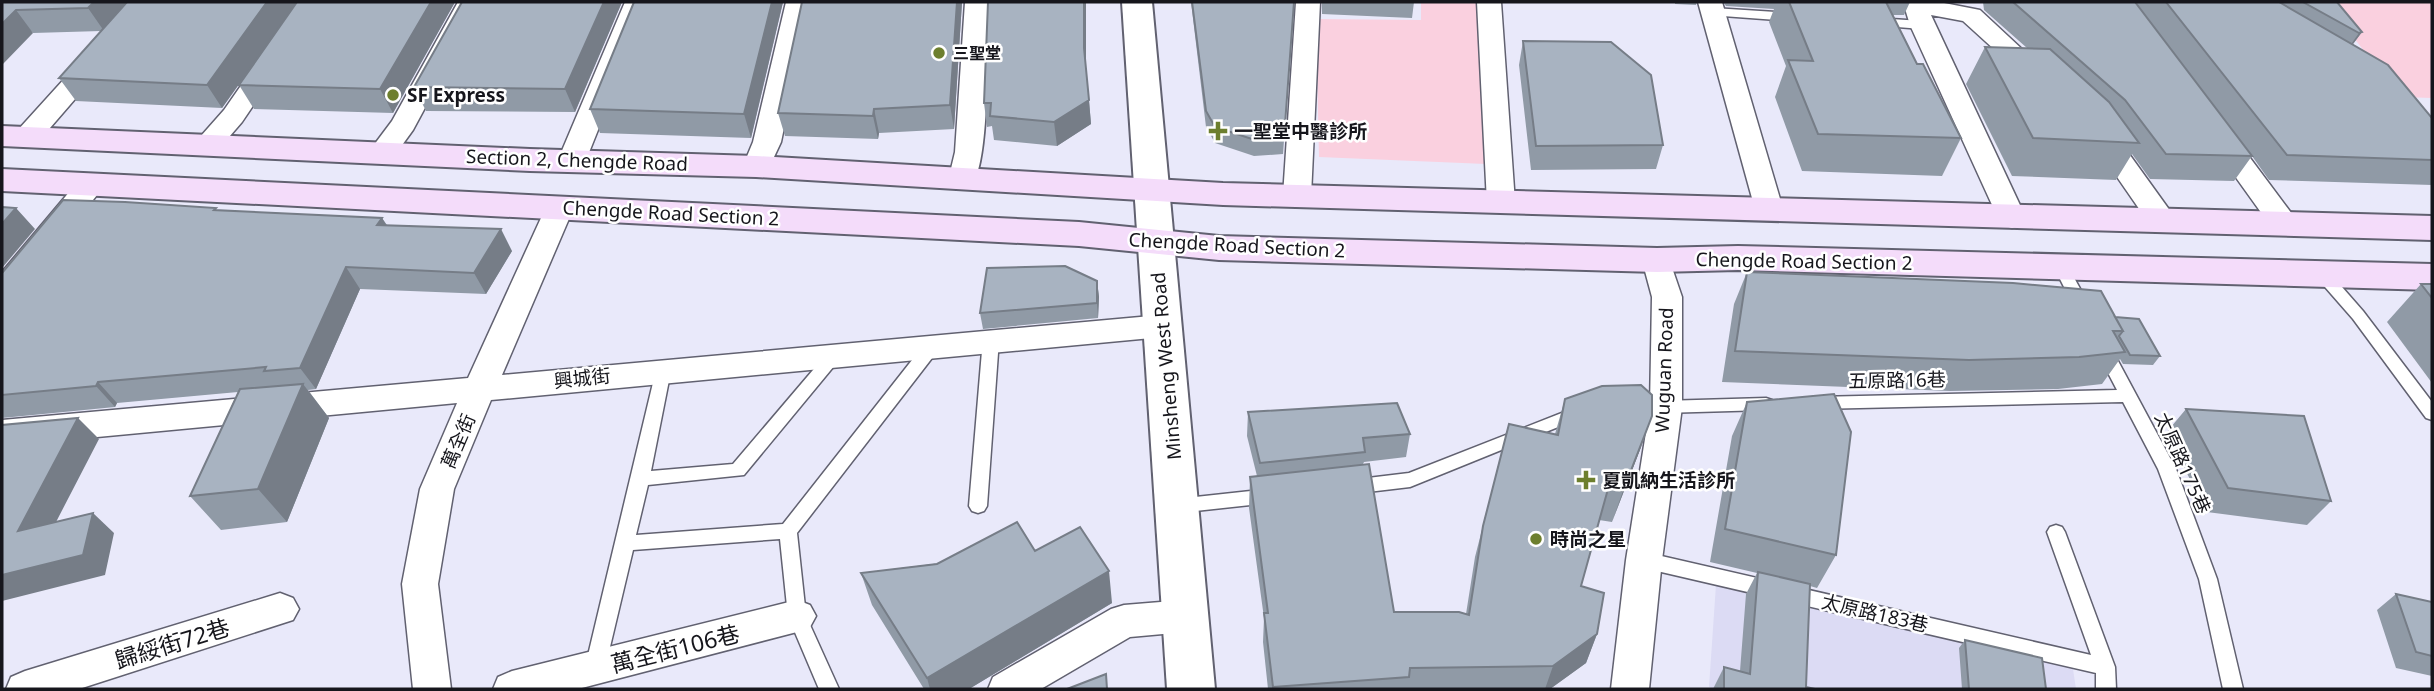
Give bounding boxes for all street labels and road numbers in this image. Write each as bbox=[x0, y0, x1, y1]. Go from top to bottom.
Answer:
street label: Section 2, Chengde Road bbox=[466, 143, 688, 177]
street label: Chengde Road Section 2 bbox=[562, 194, 780, 232]
street label: Chengde Road Section 2 bbox=[1128, 226, 1346, 264]
street label: Chengde Road Section 2 bbox=[1695, 246, 1913, 276]
street label: Minsheng West Road bbox=[1145, 271, 1187, 461]
street label: Wuguan Road bbox=[1649, 307, 1679, 433]
street label: 興城街 bbox=[552, 362, 612, 394]
street label: 五原路16巷 bbox=[1848, 366, 1946, 394]
street label: 太原路175巷 bbox=[2149, 408, 2217, 518]
street label: 萬全街 bbox=[435, 410, 481, 472]
street label: 太原路183巷 bbox=[1819, 588, 1931, 638]
street label: 歸綏街72巷 bbox=[111, 610, 233, 676]
street label: 萬全街106巷 bbox=[607, 617, 743, 679]

